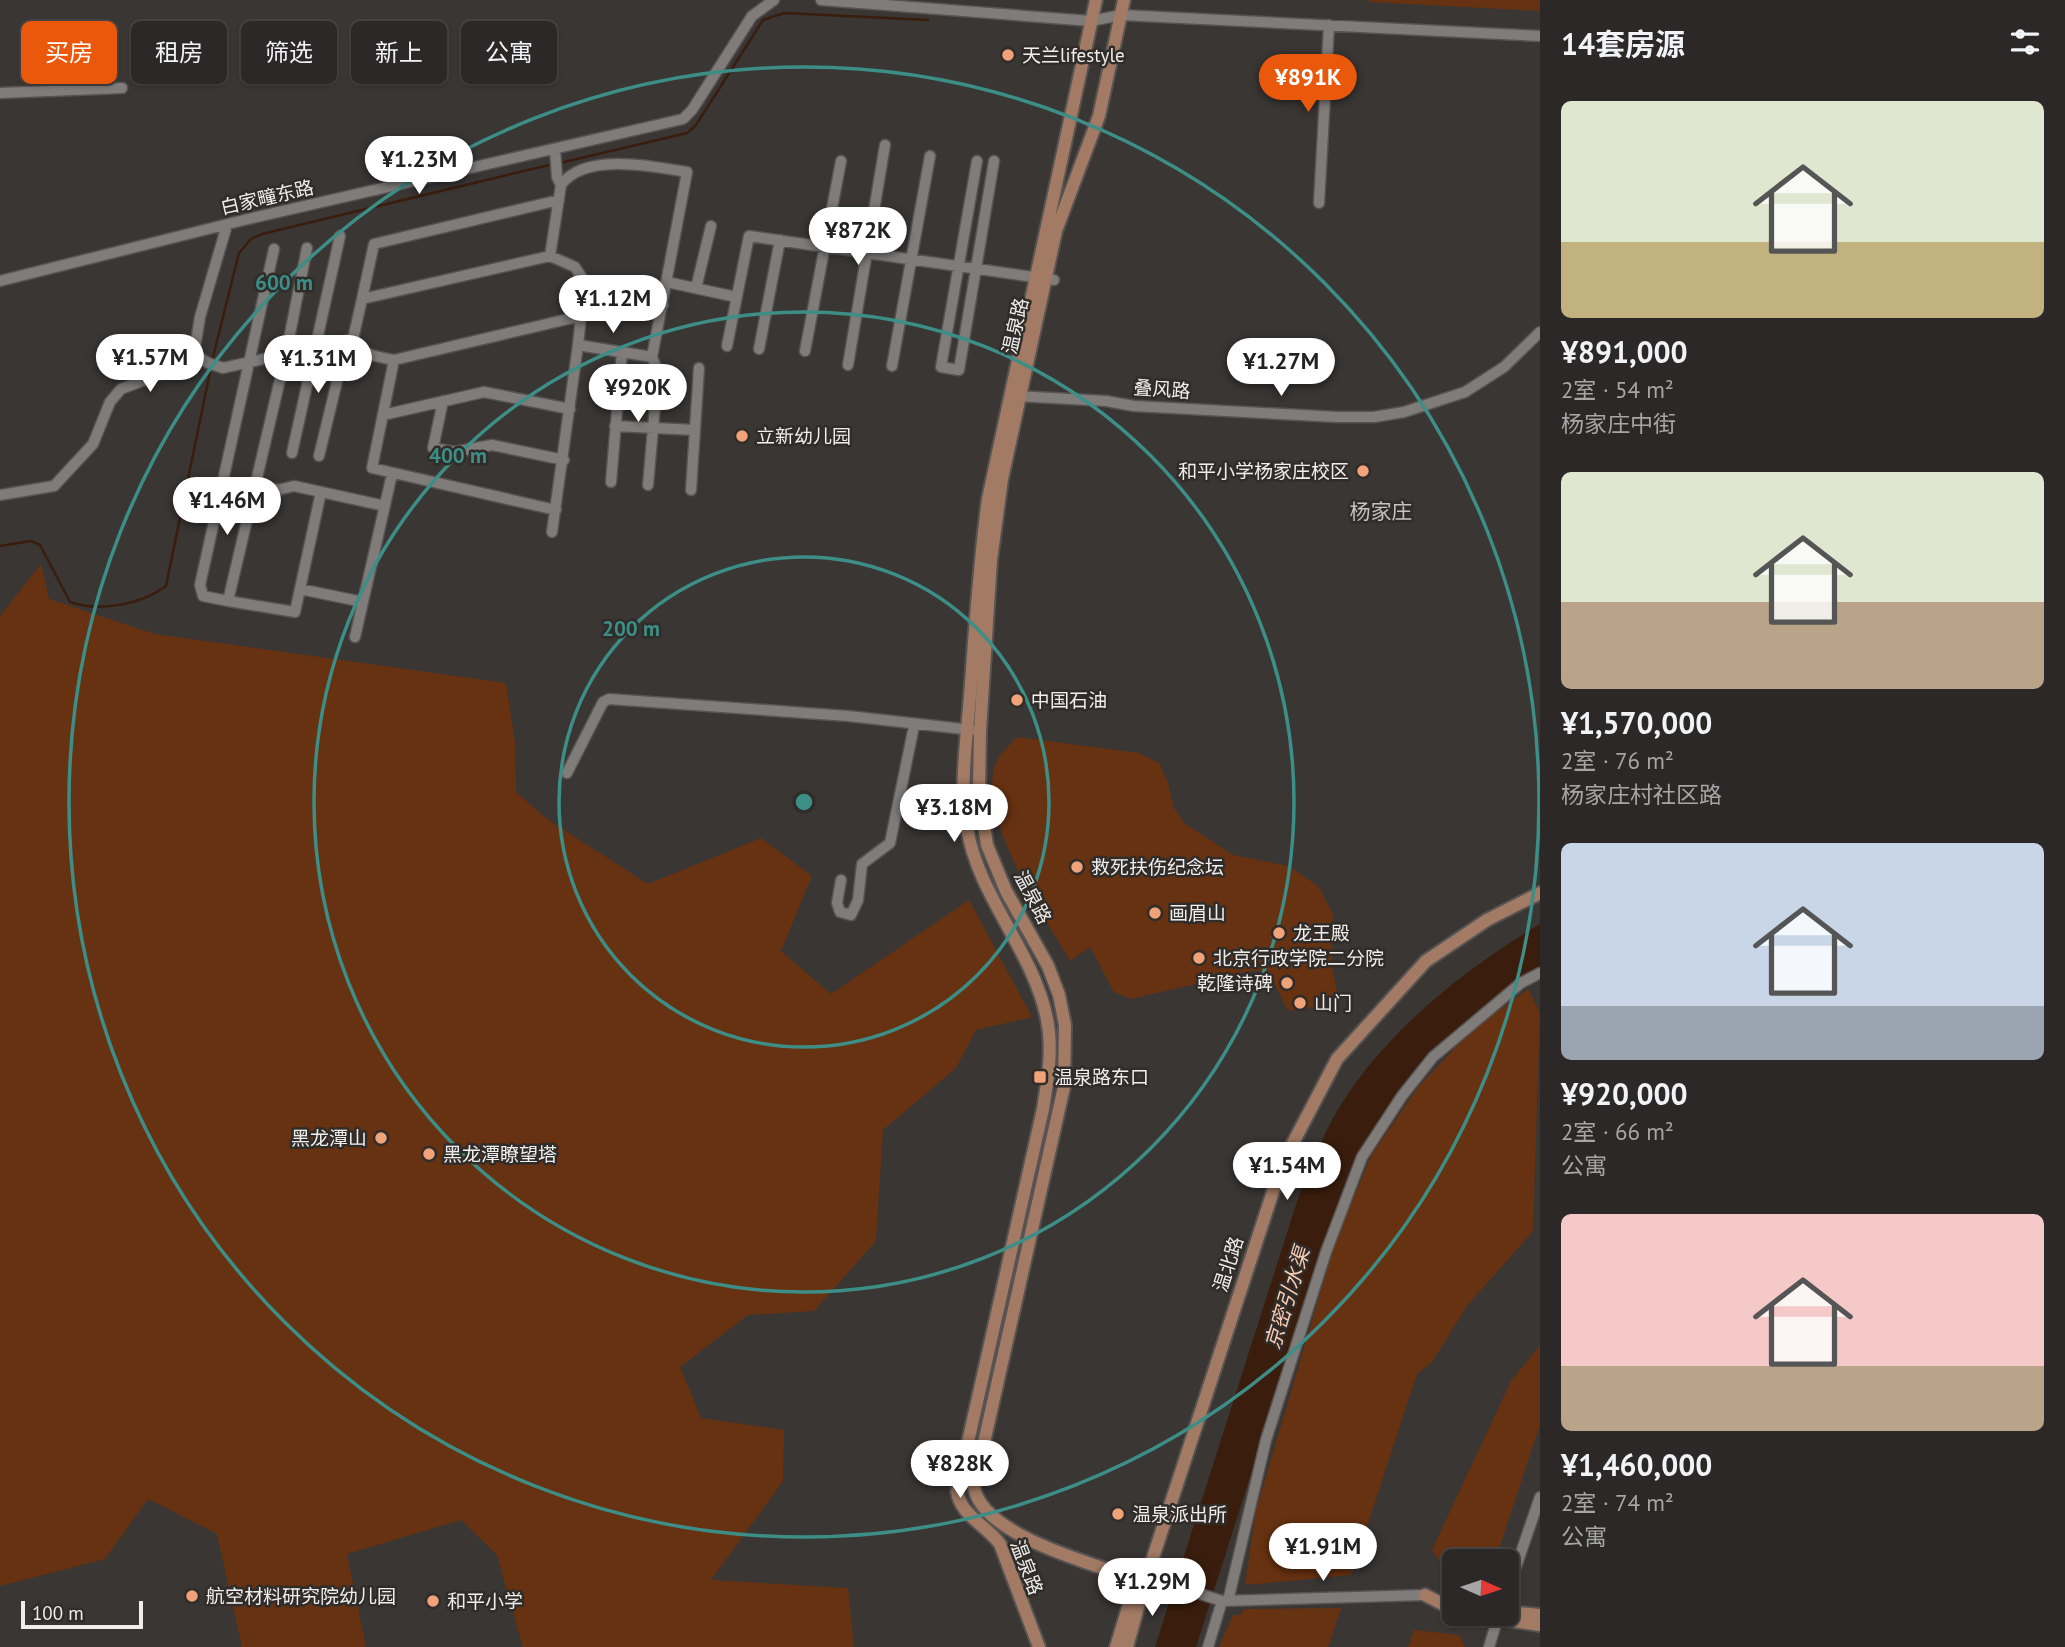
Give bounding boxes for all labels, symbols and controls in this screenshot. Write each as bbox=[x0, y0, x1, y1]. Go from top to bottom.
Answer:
chip: 买房 bbox=[21, 21, 117, 84]
chip: 租房 bbox=[131, 21, 227, 84]
chip: 筛选 bbox=[241, 21, 337, 84]
chip: 新上 bbox=[351, 21, 447, 84]
chip: 公寓 bbox=[461, 21, 557, 84]
icon: filters bbox=[2006, 23, 2044, 61]
text: 14套房源 bbox=[1561, 24, 1685, 63]
place label: 天兰lifestyle bbox=[1022, 43, 1125, 67]
marker: 天兰lifestyle bbox=[1000, 47, 1016, 63]
pin: ¥891K bbox=[1259, 54, 1357, 114]
text: ¥891K bbox=[1275, 62, 1341, 91]
pin: ¥1.23M bbox=[362, 136, 476, 196]
text: ¥1.23M bbox=[381, 144, 457, 173]
icon: home bbox=[1740, 146, 1866, 272]
street label: 白家疃东路 bbox=[218, 175, 316, 219]
pin: ¥872K bbox=[809, 208, 907, 267]
text: ¥872K bbox=[825, 215, 891, 244]
text: 600 m bbox=[255, 269, 313, 296]
pin: ¥1.12M bbox=[556, 276, 670, 335]
text: ¥1.12M bbox=[575, 283, 651, 312]
street label: 温泉路 bbox=[997, 296, 1033, 356]
text: ¥891,000 bbox=[1561, 332, 1688, 371]
pin: ¥1.57M bbox=[93, 334, 207, 394]
pin: ¥1.31M bbox=[261, 336, 375, 395]
pin: ¥1.27M bbox=[1224, 338, 1338, 398]
text: ¥1.57M bbox=[112, 342, 188, 371]
text: ¥1.31M bbox=[280, 343, 356, 372]
text: ¥1.27M bbox=[1243, 346, 1319, 375]
pin: ¥920K bbox=[589, 364, 687, 424]
text: ¥920K bbox=[605, 372, 671, 401]
street label: 叠风路 bbox=[1133, 375, 1191, 403]
text: 2室 · 54 m² bbox=[1561, 375, 1674, 404]
text: 杨家庄中街 bbox=[1561, 409, 1676, 438]
place label: 立新幼儿园 bbox=[756, 424, 851, 448]
marker: 立新幼儿园 bbox=[734, 428, 750, 444]
text: 400 m bbox=[429, 442, 487, 469]
place label: 和平小学杨家庄校区 bbox=[1178, 459, 1349, 483]
marker: 和平小学杨家庄校区 bbox=[1355, 463, 1371, 479]
pin: ¥1.46M bbox=[170, 477, 284, 537]
text: ¥1.46M bbox=[189, 485, 265, 514]
district label: 杨家庄 bbox=[1350, 498, 1413, 525]
icon: home bbox=[1740, 517, 1866, 643]
text: 200 m bbox=[602, 615, 660, 642]
place label: 中国石油 bbox=[1031, 688, 1107, 712]
marker: 中国石油 bbox=[1009, 692, 1025, 708]
text: ¥1,570,000 bbox=[1561, 703, 1712, 742]
text: 2室 · 76 m² bbox=[1561, 746, 1674, 775]
text: 杨家庄村社区路 bbox=[1561, 780, 1722, 809]
pin: ¥3.18M bbox=[897, 784, 1011, 844]
centre of rings bbox=[792, 790, 816, 814]
text: ¥3.18M bbox=[916, 792, 992, 821]
place label: 救死扶伤纪念坛 bbox=[1091, 855, 1224, 879]
marker: 救死扶伤纪念坛 bbox=[1069, 859, 1085, 875]
street label: 温泉路 bbox=[1009, 866, 1057, 928]
icon: home bbox=[1740, 888, 1866, 1014]
place label: 画眉山 bbox=[1169, 901, 1226, 925]
marker: 画眉山 bbox=[1147, 905, 1163, 921]
place label: 龙王殿 bbox=[1293, 921, 1350, 945]
marker: 龙王殿 bbox=[1271, 925, 1287, 941]
place label: 北京行政学院二分院 bbox=[1213, 946, 1384, 970]
marker: 北京行政学院二分院 bbox=[1191, 950, 1207, 966]
place label: 乾隆诗碑 bbox=[1197, 971, 1273, 995]
marker: 乾隆诗碑 bbox=[1279, 975, 1295, 991]
place label: 山门 bbox=[1314, 991, 1352, 1015]
marker: 山门 bbox=[1292, 995, 1308, 1011]
place label: 温泉路东口 bbox=[1054, 1065, 1149, 1089]
marker: 温泉路东口 bbox=[1032, 1069, 1048, 1085]
text: ¥920,000 bbox=[1561, 1074, 1688, 1113]
text: 2室 · 66 m² bbox=[1561, 1117, 1674, 1146]
place label: 黑龙潭山 bbox=[291, 1126, 367, 1150]
marker: 黑龙潭山 bbox=[373, 1130, 389, 1146]
place label: 黑龙潭瞭望塔 bbox=[443, 1142, 557, 1166]
pin: ¥1.54M bbox=[1230, 1142, 1344, 1202]
marker: 黑龙潭瞭望塔 bbox=[421, 1146, 437, 1162]
text: ¥1.54M bbox=[1249, 1150, 1325, 1179]
text: 公寓 bbox=[1561, 1151, 1607, 1180]
street label: 温北路 bbox=[1208, 1233, 1248, 1295]
water label: 京密引水渠 bbox=[1259, 1241, 1316, 1352]
icon: home bbox=[1740, 1259, 1866, 1385]
pin: ¥828K bbox=[911, 1440, 1009, 1500]
text: ¥1,460,000 bbox=[1561, 1445, 1712, 1484]
text: ¥828K bbox=[927, 1448, 993, 1477]
text: 2室 · 74 m² bbox=[1561, 1488, 1674, 1517]
place label: 温泉派出所 bbox=[1132, 1502, 1227, 1526]
marker: 温泉派出所 bbox=[1110, 1506, 1126, 1522]
text: 公寓 bbox=[1561, 1522, 1607, 1551]
pin: ¥1.91M bbox=[1266, 1524, 1380, 1583]
text: ¥1.91M bbox=[1285, 1531, 1361, 1560]
street label: 温泉路 bbox=[1006, 1536, 1048, 1598]
north arrow bbox=[1442, 1549, 1519, 1626]
map controls bbox=[1442, 1549, 1519, 1626]
pin: ¥1.29M bbox=[1095, 1558, 1209, 1618]
text: ¥1.29M bbox=[1114, 1566, 1190, 1595]
place label: 航空材料研究院幼儿园 bbox=[206, 1584, 396, 1608]
marker: 航空材料研究院幼儿园 bbox=[184, 1588, 200, 1604]
place label: 和平小学 bbox=[447, 1589, 523, 1613]
marker: 和平小学 bbox=[425, 1593, 441, 1609]
scale bar bbox=[21, 1598, 144, 1630]
text: 100 m bbox=[32, 1601, 84, 1625]

